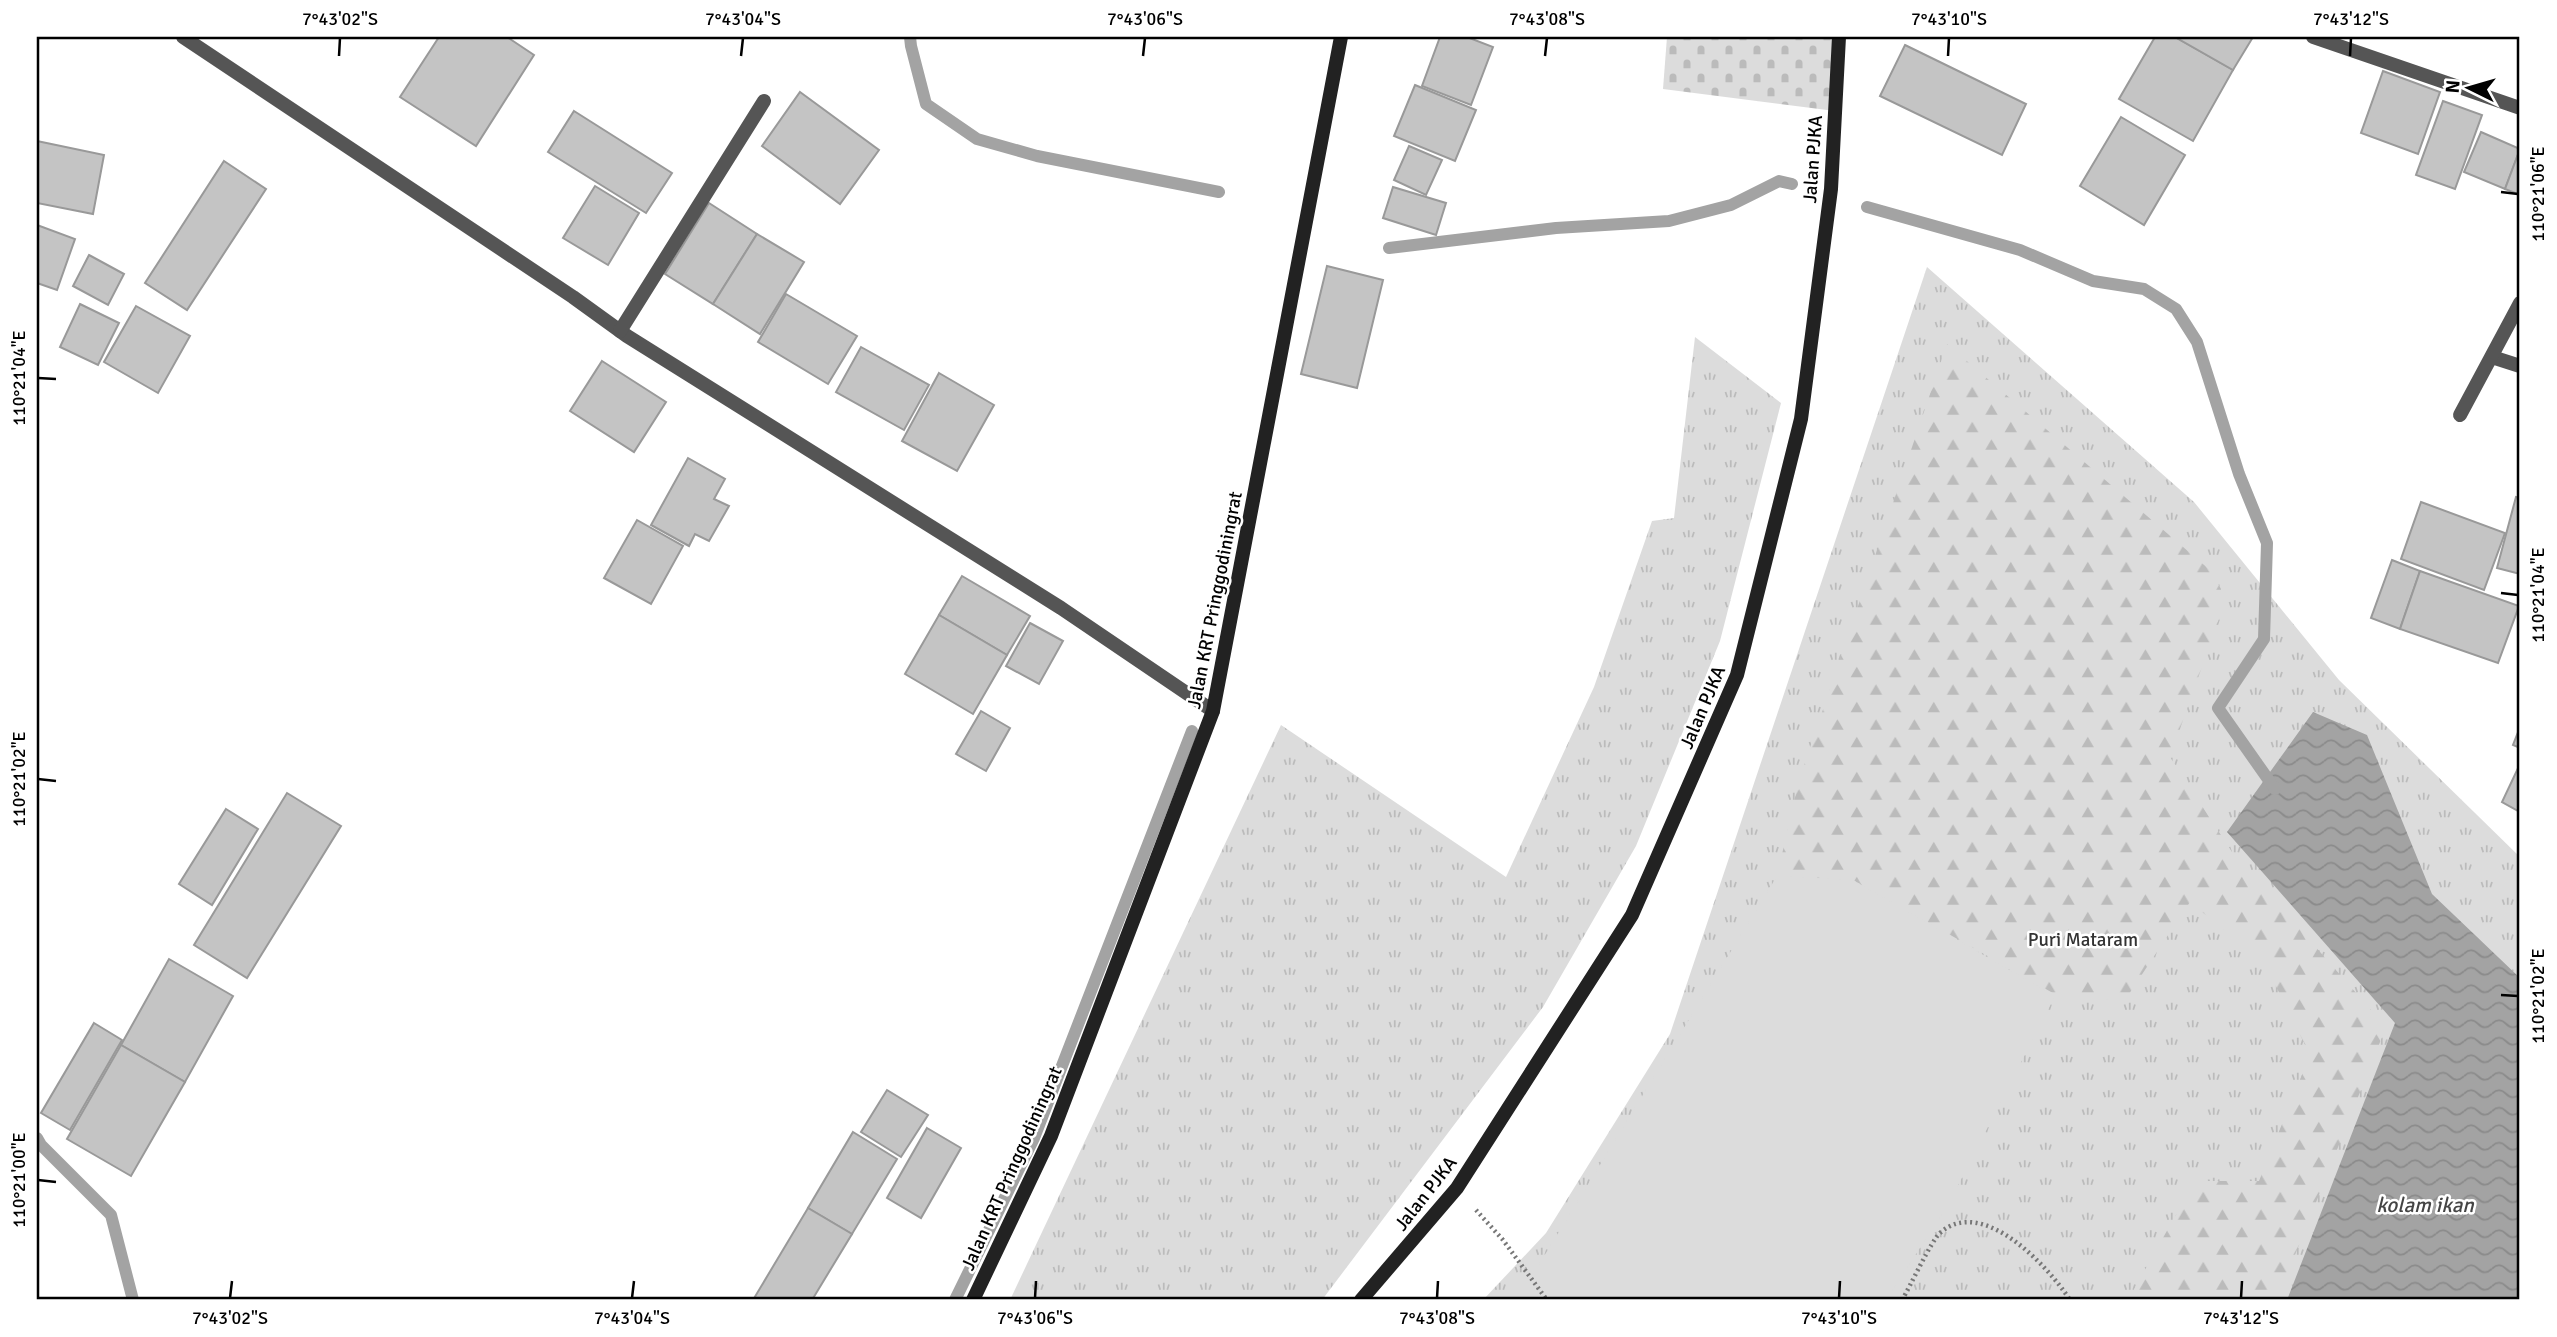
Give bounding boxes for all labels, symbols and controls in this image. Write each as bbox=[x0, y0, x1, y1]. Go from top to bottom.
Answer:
text: 7°43'02"S bbox=[302, 8, 378, 30]
text: 7°43'04"S bbox=[705, 8, 781, 30]
text: 7°43'06"S bbox=[1107, 8, 1183, 30]
text: 7°43'08"S bbox=[1509, 8, 1585, 30]
text: 7°43'10"S bbox=[1911, 8, 1987, 30]
text: 7°43'12"S bbox=[2313, 8, 2389, 30]
north arrow bbox=[2434, 52, 2504, 122]
text: N bbox=[2441, 79, 2466, 94]
street label: Jalan PJKA bbox=[1798, 114, 1828, 204]
text: 110°21'06"E bbox=[2527, 146, 2549, 242]
text: 110°21'04"E bbox=[8, 330, 30, 426]
street label: Jalan KRT Pringgodiningrat bbox=[1182, 489, 1248, 711]
text: 110°21'04"E bbox=[2527, 547, 2549, 643]
street label: Jalan PJKA bbox=[1675, 662, 1731, 753]
text: 110°21'02"E bbox=[8, 731, 30, 827]
park label: Puri Mataram bbox=[2028, 928, 2138, 952]
text: 110°21'02"E bbox=[2527, 948, 2549, 1044]
street label: Jalan KRT Pringgodiningrat bbox=[956, 1062, 1068, 1274]
text: 110°21'00"E bbox=[8, 1132, 30, 1228]
street label: Jalan PJKA bbox=[1389, 1151, 1463, 1236]
water label: kolam ikan bbox=[2376, 1192, 2474, 1218]
text: 7°43'02"S bbox=[192, 1307, 268, 1329]
text: 7°43'04"S bbox=[594, 1307, 670, 1329]
text: 7°43'06"S bbox=[997, 1307, 1073, 1329]
text: 7°43'08"S bbox=[1399, 1307, 1475, 1329]
text: 7°43'10"S bbox=[1801, 1307, 1877, 1329]
text: 7°43'12"S bbox=[2203, 1307, 2279, 1329]

